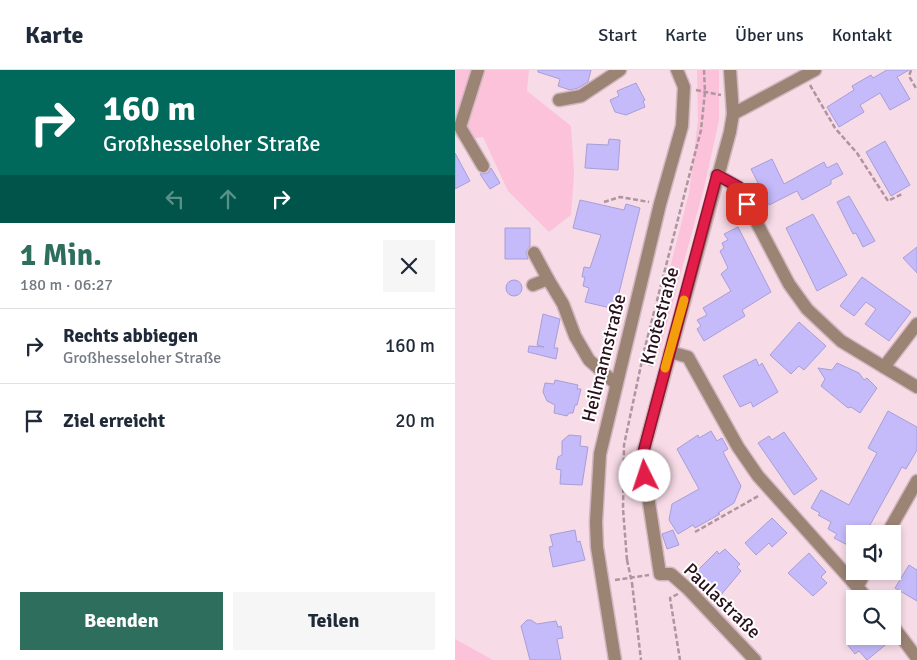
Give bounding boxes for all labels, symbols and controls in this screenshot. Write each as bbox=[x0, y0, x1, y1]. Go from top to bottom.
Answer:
text: Karte bbox=[25, 20, 83, 50]
text: Start bbox=[598, 24, 637, 46]
text: Karte bbox=[665, 24, 707, 46]
text: Über uns bbox=[735, 24, 804, 46]
text: Kontakt bbox=[832, 24, 892, 46]
text: 160 m bbox=[103, 87, 196, 130]
icon: right bbox=[20, 90, 85, 155]
text: Großhesseloher Straße bbox=[103, 130, 321, 157]
pin bbox=[726, 183, 768, 225]
icon: left bbox=[161, 185, 189, 213]
icon: ahead bbox=[214, 185, 242, 213]
icon: right bbox=[267, 185, 295, 213]
icon: arrive bbox=[733, 190, 761, 218]
text: 1 Min. bbox=[20, 237, 102, 274]
button: close bbox=[383, 240, 435, 292]
street label: Knotestraße bbox=[635, 264, 685, 368]
text: 180 m · 06:27 bbox=[20, 275, 113, 295]
street label: Heilmannstraße bbox=[576, 291, 632, 425]
text: Rechts abbiegen bbox=[63, 324, 198, 348]
icon: right bbox=[20, 332, 48, 360]
text: 160 m bbox=[385, 334, 435, 358]
text: Großhesseloher Straße bbox=[63, 348, 221, 368]
icon: arrive bbox=[20, 407, 48, 435]
text: Ziel erreicht bbox=[63, 409, 165, 433]
text: 20 m bbox=[395, 409, 435, 433]
position arrow bbox=[618, 449, 670, 501]
map controls bbox=[846, 525, 901, 645]
button: sound bbox=[846, 525, 901, 580]
street label: Paulastraße bbox=[678, 558, 766, 644]
button: search bbox=[846, 590, 901, 645]
button: Beenden bbox=[20, 592, 223, 650]
button: Teilen bbox=[233, 592, 435, 650]

